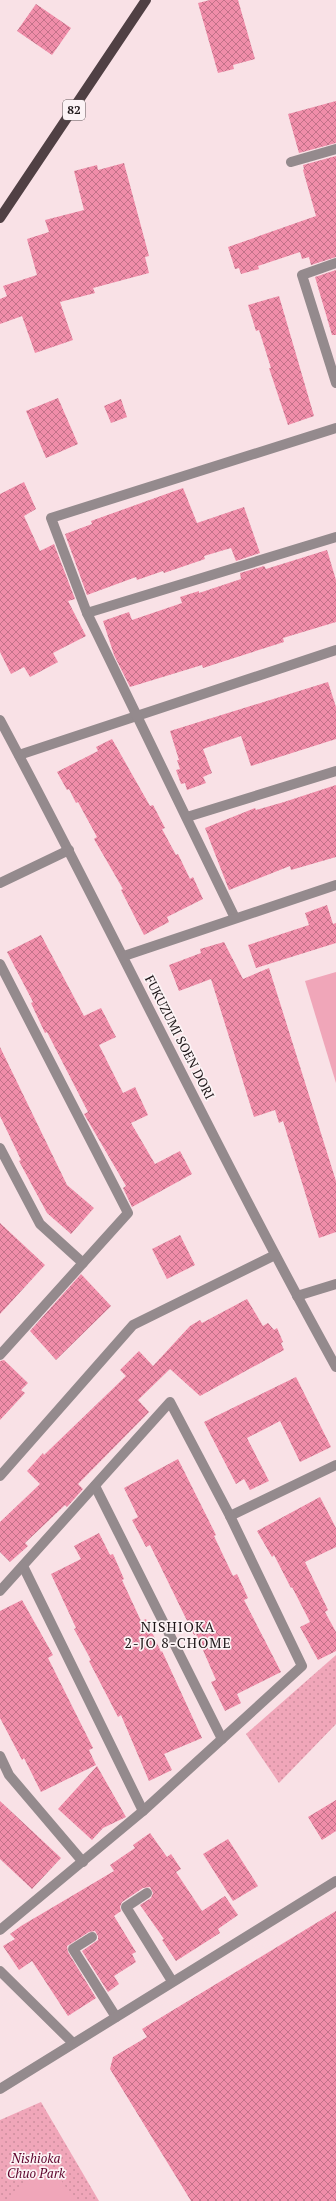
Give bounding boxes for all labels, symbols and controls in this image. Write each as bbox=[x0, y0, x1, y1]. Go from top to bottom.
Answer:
road number: 82 bbox=[63, 100, 85, 120]
street label: FUKUZUMI SOEN DORI bbox=[141, 972, 219, 1102]
district label: NISHIOKA 2-JO 8-CHOME bbox=[124, 1617, 232, 1652]
park label: Nishioka Chuo Park bbox=[7, 2149, 66, 2182]

